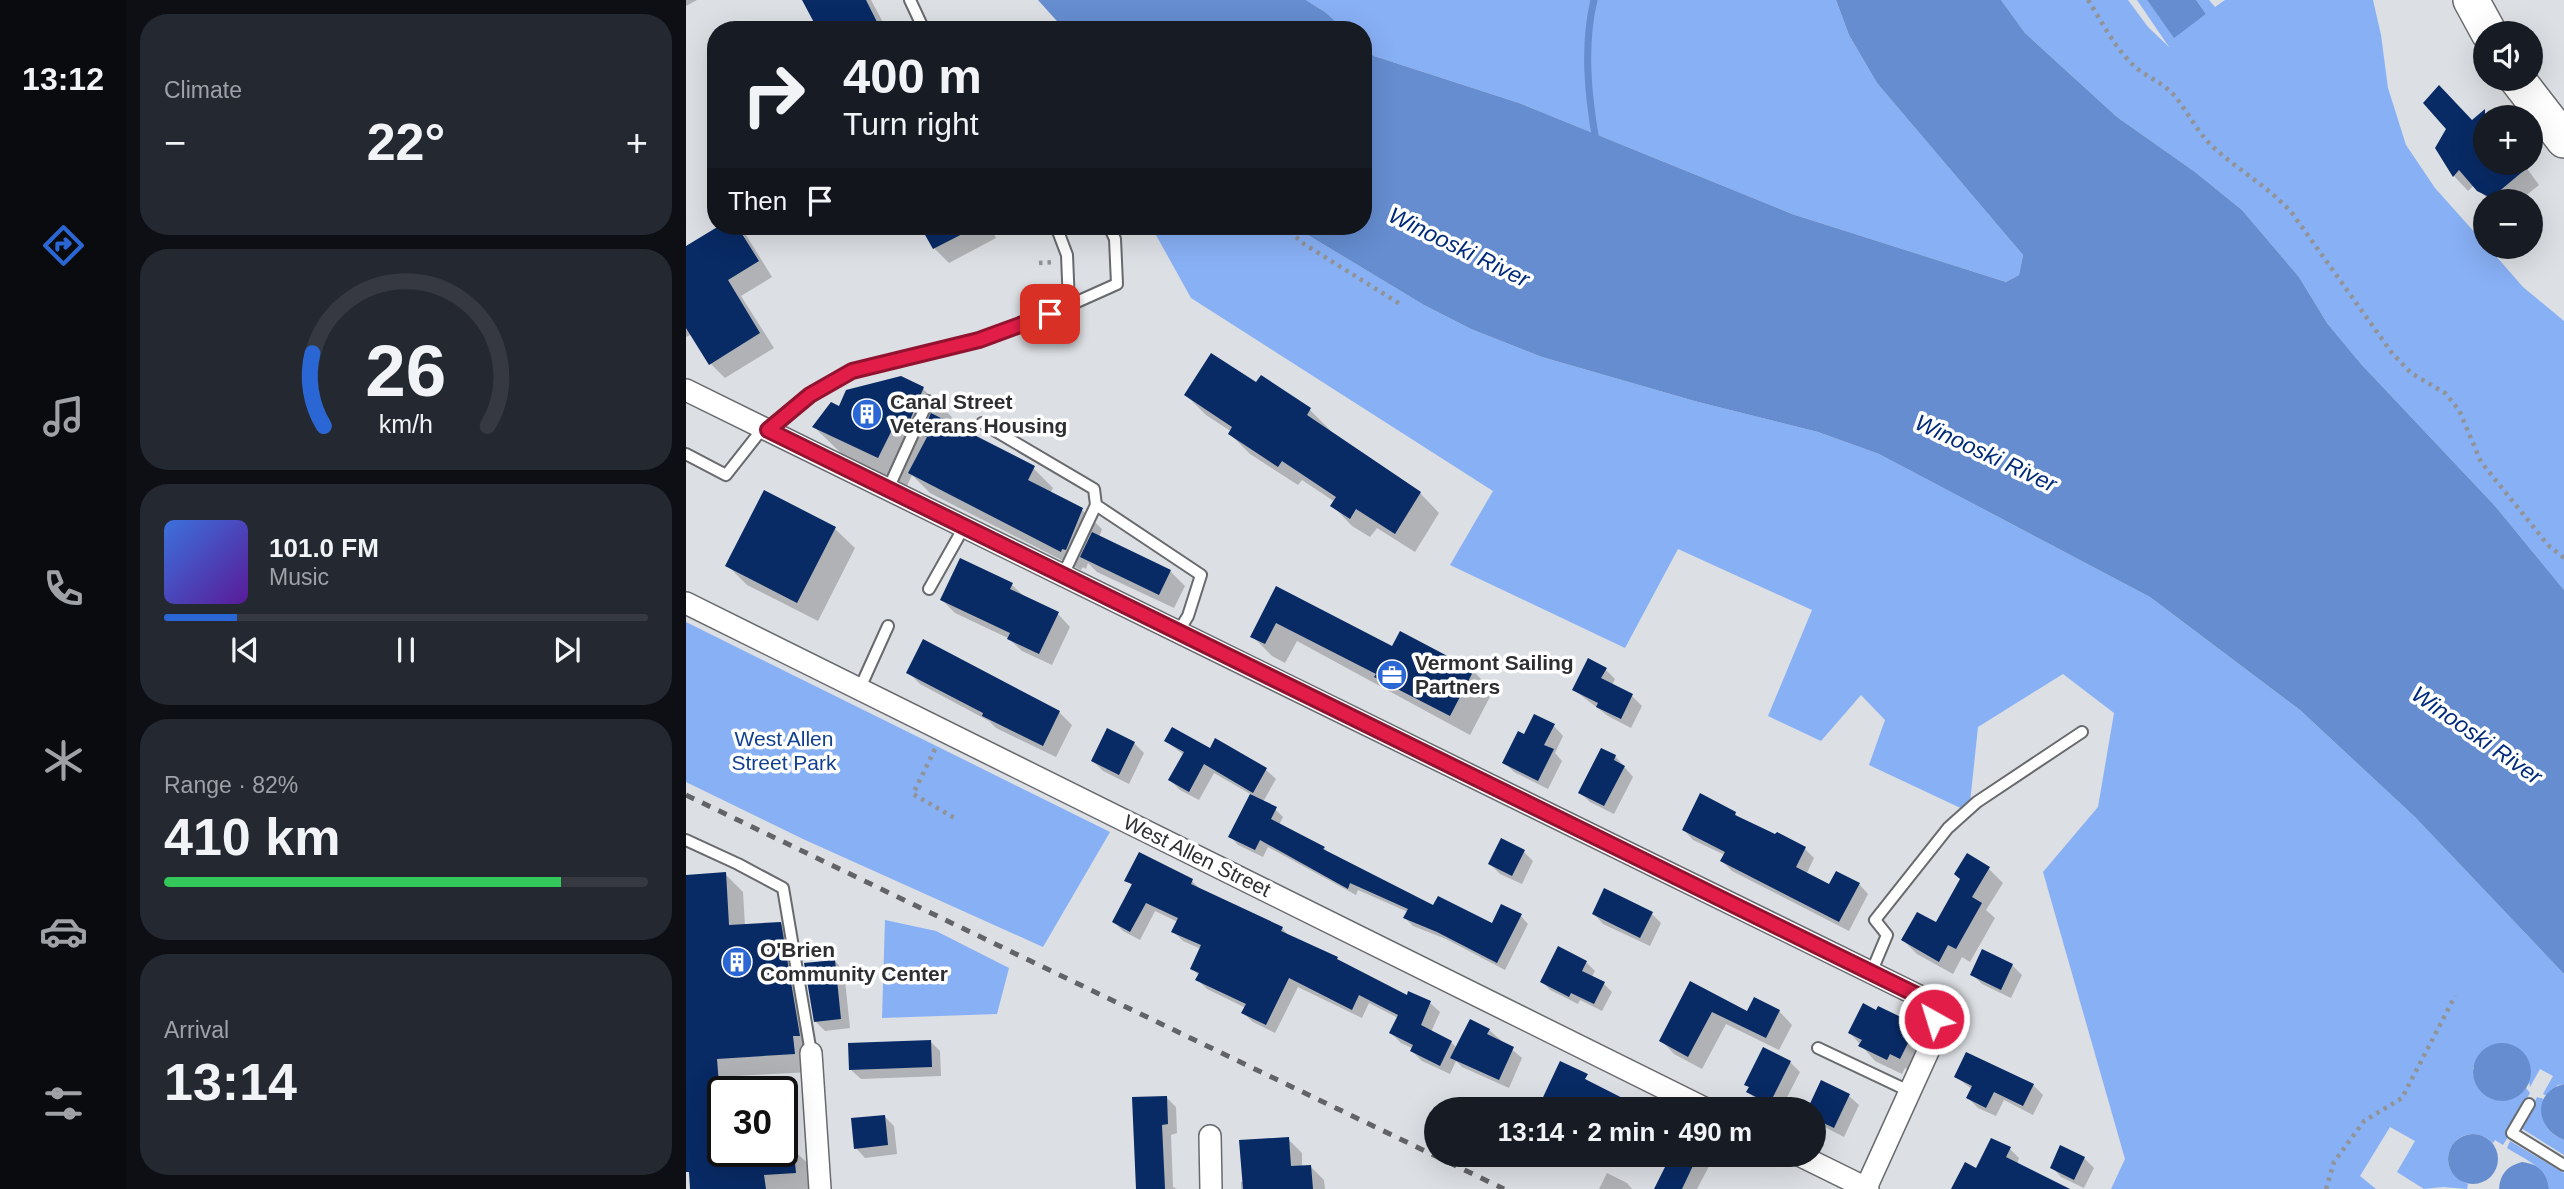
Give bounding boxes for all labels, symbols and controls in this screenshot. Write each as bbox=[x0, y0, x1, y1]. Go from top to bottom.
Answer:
map controls bbox=[2473, 21, 2543, 259]
button: sound bbox=[2473, 21, 2543, 91]
icon: right bbox=[728, 49, 819, 140]
text: 400 m bbox=[843, 49, 982, 103]
text: 13:12 bbox=[22, 61, 104, 97]
text: Climate bbox=[164, 77, 242, 103]
button: + bbox=[2473, 105, 2543, 175]
text: Turn right bbox=[843, 106, 979, 142]
text: 22° bbox=[367, 113, 445, 171]
text: − bbox=[164, 122, 186, 164]
text: + bbox=[626, 122, 648, 164]
icon: arrive bbox=[801, 182, 839, 220]
text: Then bbox=[728, 186, 787, 216]
button: − bbox=[2473, 189, 2543, 259]
water label: Winooski River bbox=[1384, 202, 1535, 293]
icon: directions bbox=[39, 221, 88, 270]
pin bbox=[1020, 284, 1080, 344]
icon: arrive bbox=[1031, 295, 1069, 333]
text: 26 bbox=[366, 330, 446, 411]
place label: Canal Street Veterans Housing bbox=[890, 390, 1067, 437]
icon: music bbox=[39, 392, 88, 441]
building icon: Canal Street Veterans Housing bbox=[850, 397, 884, 431]
text: km/h bbox=[379, 409, 433, 437]
water label: Winooski River bbox=[1911, 409, 2062, 498]
text: 101.0 FM bbox=[269, 533, 379, 563]
icon: phone bbox=[39, 564, 88, 613]
text: Music bbox=[269, 564, 329, 590]
icon: previous bbox=[226, 631, 264, 669]
icon: pause bbox=[387, 631, 425, 669]
icon: next bbox=[548, 631, 586, 669]
place label: Vermont Sailing Partners bbox=[1415, 651, 1574, 698]
office icon: Vermont Sailing Partners bbox=[1375, 658, 1409, 692]
water label: Winooski River bbox=[2407, 680, 2548, 790]
park label: West Allen Street Park bbox=[731, 727, 837, 774]
icon: climate bbox=[39, 736, 88, 785]
text: Range · 82% bbox=[164, 772, 298, 798]
text: 410 km bbox=[164, 808, 340, 866]
street label: West Allen Street bbox=[1120, 810, 1275, 901]
icon: car bbox=[39, 907, 88, 956]
place label: O'Brien Community Center bbox=[760, 938, 948, 985]
building icon: O'Brien Community Center bbox=[720, 945, 754, 979]
position arrow bbox=[1897, 982, 1971, 1056]
text: Arrival bbox=[164, 1017, 229, 1043]
text: 13:14 bbox=[164, 1053, 297, 1111]
speed limit sign: 30 bbox=[707, 1076, 798, 1167]
icon: filters bbox=[39, 1079, 88, 1128]
text: 13:14 · 2 min · 490 m bbox=[1498, 1117, 1752, 1147]

